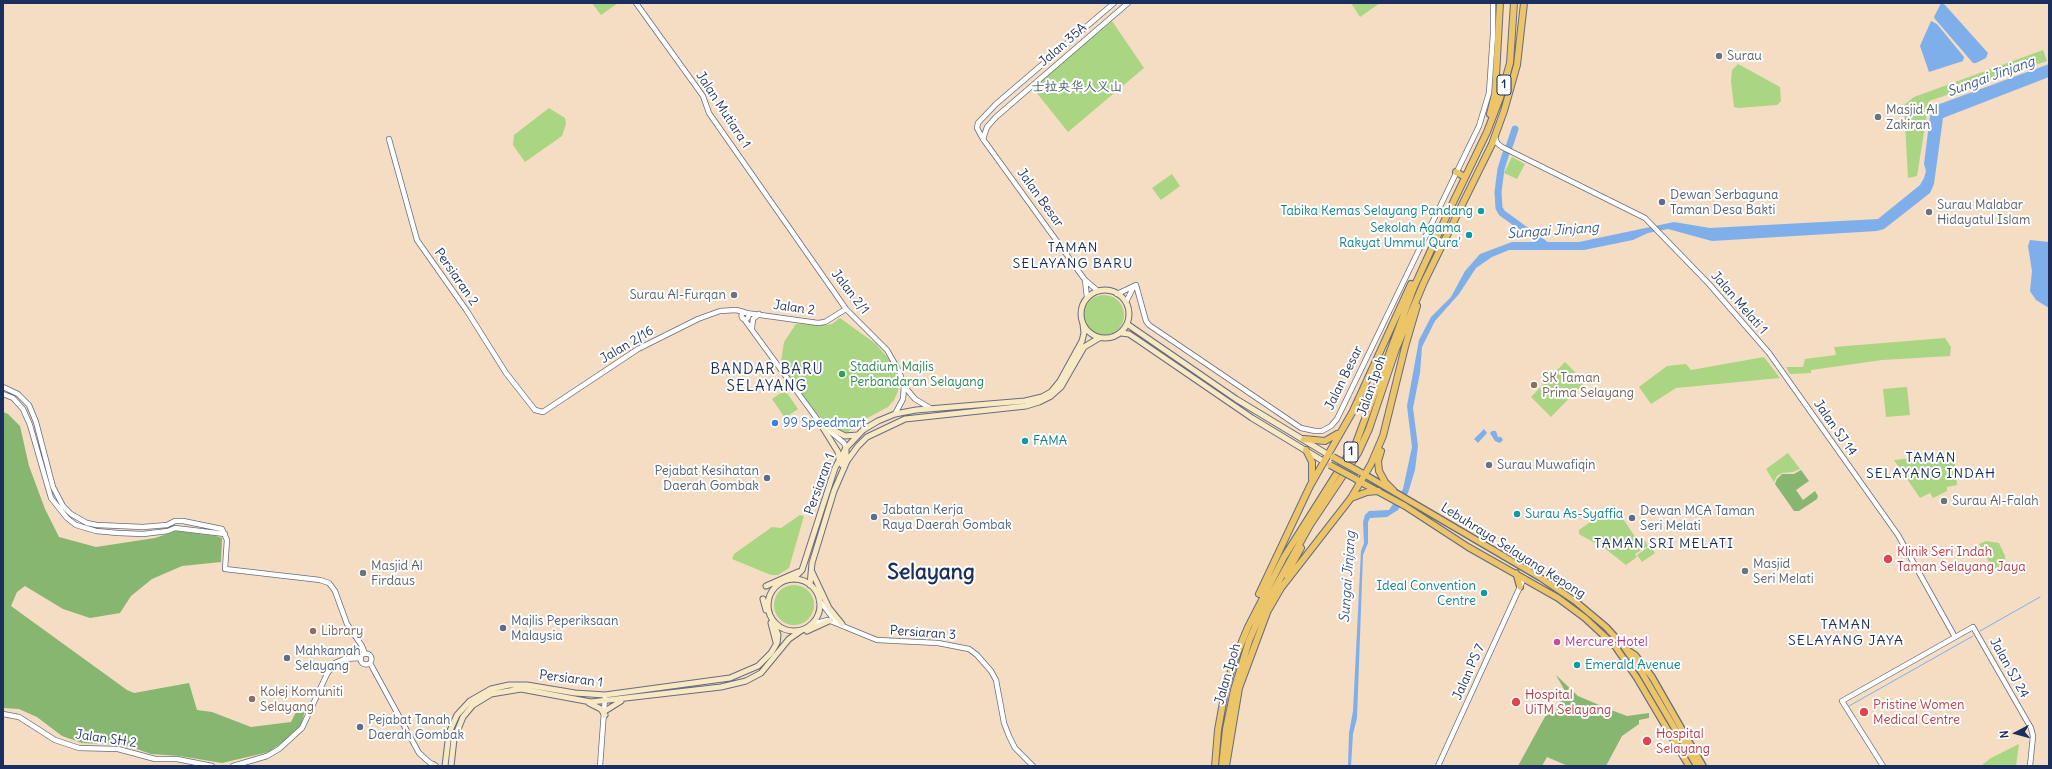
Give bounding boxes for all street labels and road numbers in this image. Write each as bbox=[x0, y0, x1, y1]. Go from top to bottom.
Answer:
street label: Jalan 35A bbox=[1036, 20, 1090, 70]
street label: Jalan Mutiara 1 bbox=[692, 69, 754, 151]
road number: 1 bbox=[1497, 75, 1511, 95]
street label: Jalan Besar bbox=[1013, 165, 1067, 231]
street label: Persiaran 2 bbox=[431, 245, 481, 309]
street label: Jalan 2/1 bbox=[828, 267, 872, 317]
street label: Jalan Melati 1 bbox=[1707, 268, 1771, 338]
street label: Jalan 2 bbox=[772, 297, 816, 319]
street label: Jalan 2/16 bbox=[597, 323, 657, 367]
street label: Jalan Besar bbox=[1322, 344, 1366, 412]
street label: Jalan Ipoh bbox=[1354, 354, 1390, 418]
street label: Jalan SJ 14 bbox=[1810, 397, 1860, 459]
road number: 1 bbox=[1344, 442, 1358, 462]
street label: Persiaran 1 bbox=[802, 451, 838, 517]
street label: Lebuhraya Selayang Kepong bbox=[1438, 500, 1588, 602]
street label: Persiaran 3 bbox=[889, 623, 957, 643]
street label: Jalan SJ 24 bbox=[1986, 635, 2032, 701]
street label: Jalan Ipoh bbox=[1212, 642, 1244, 706]
street label: Jalan PS 7 bbox=[1450, 642, 1488, 702]
street label: Persiaran 1 bbox=[538, 667, 604, 691]
street label: Jalan SH 2 bbox=[74, 727, 138, 751]

